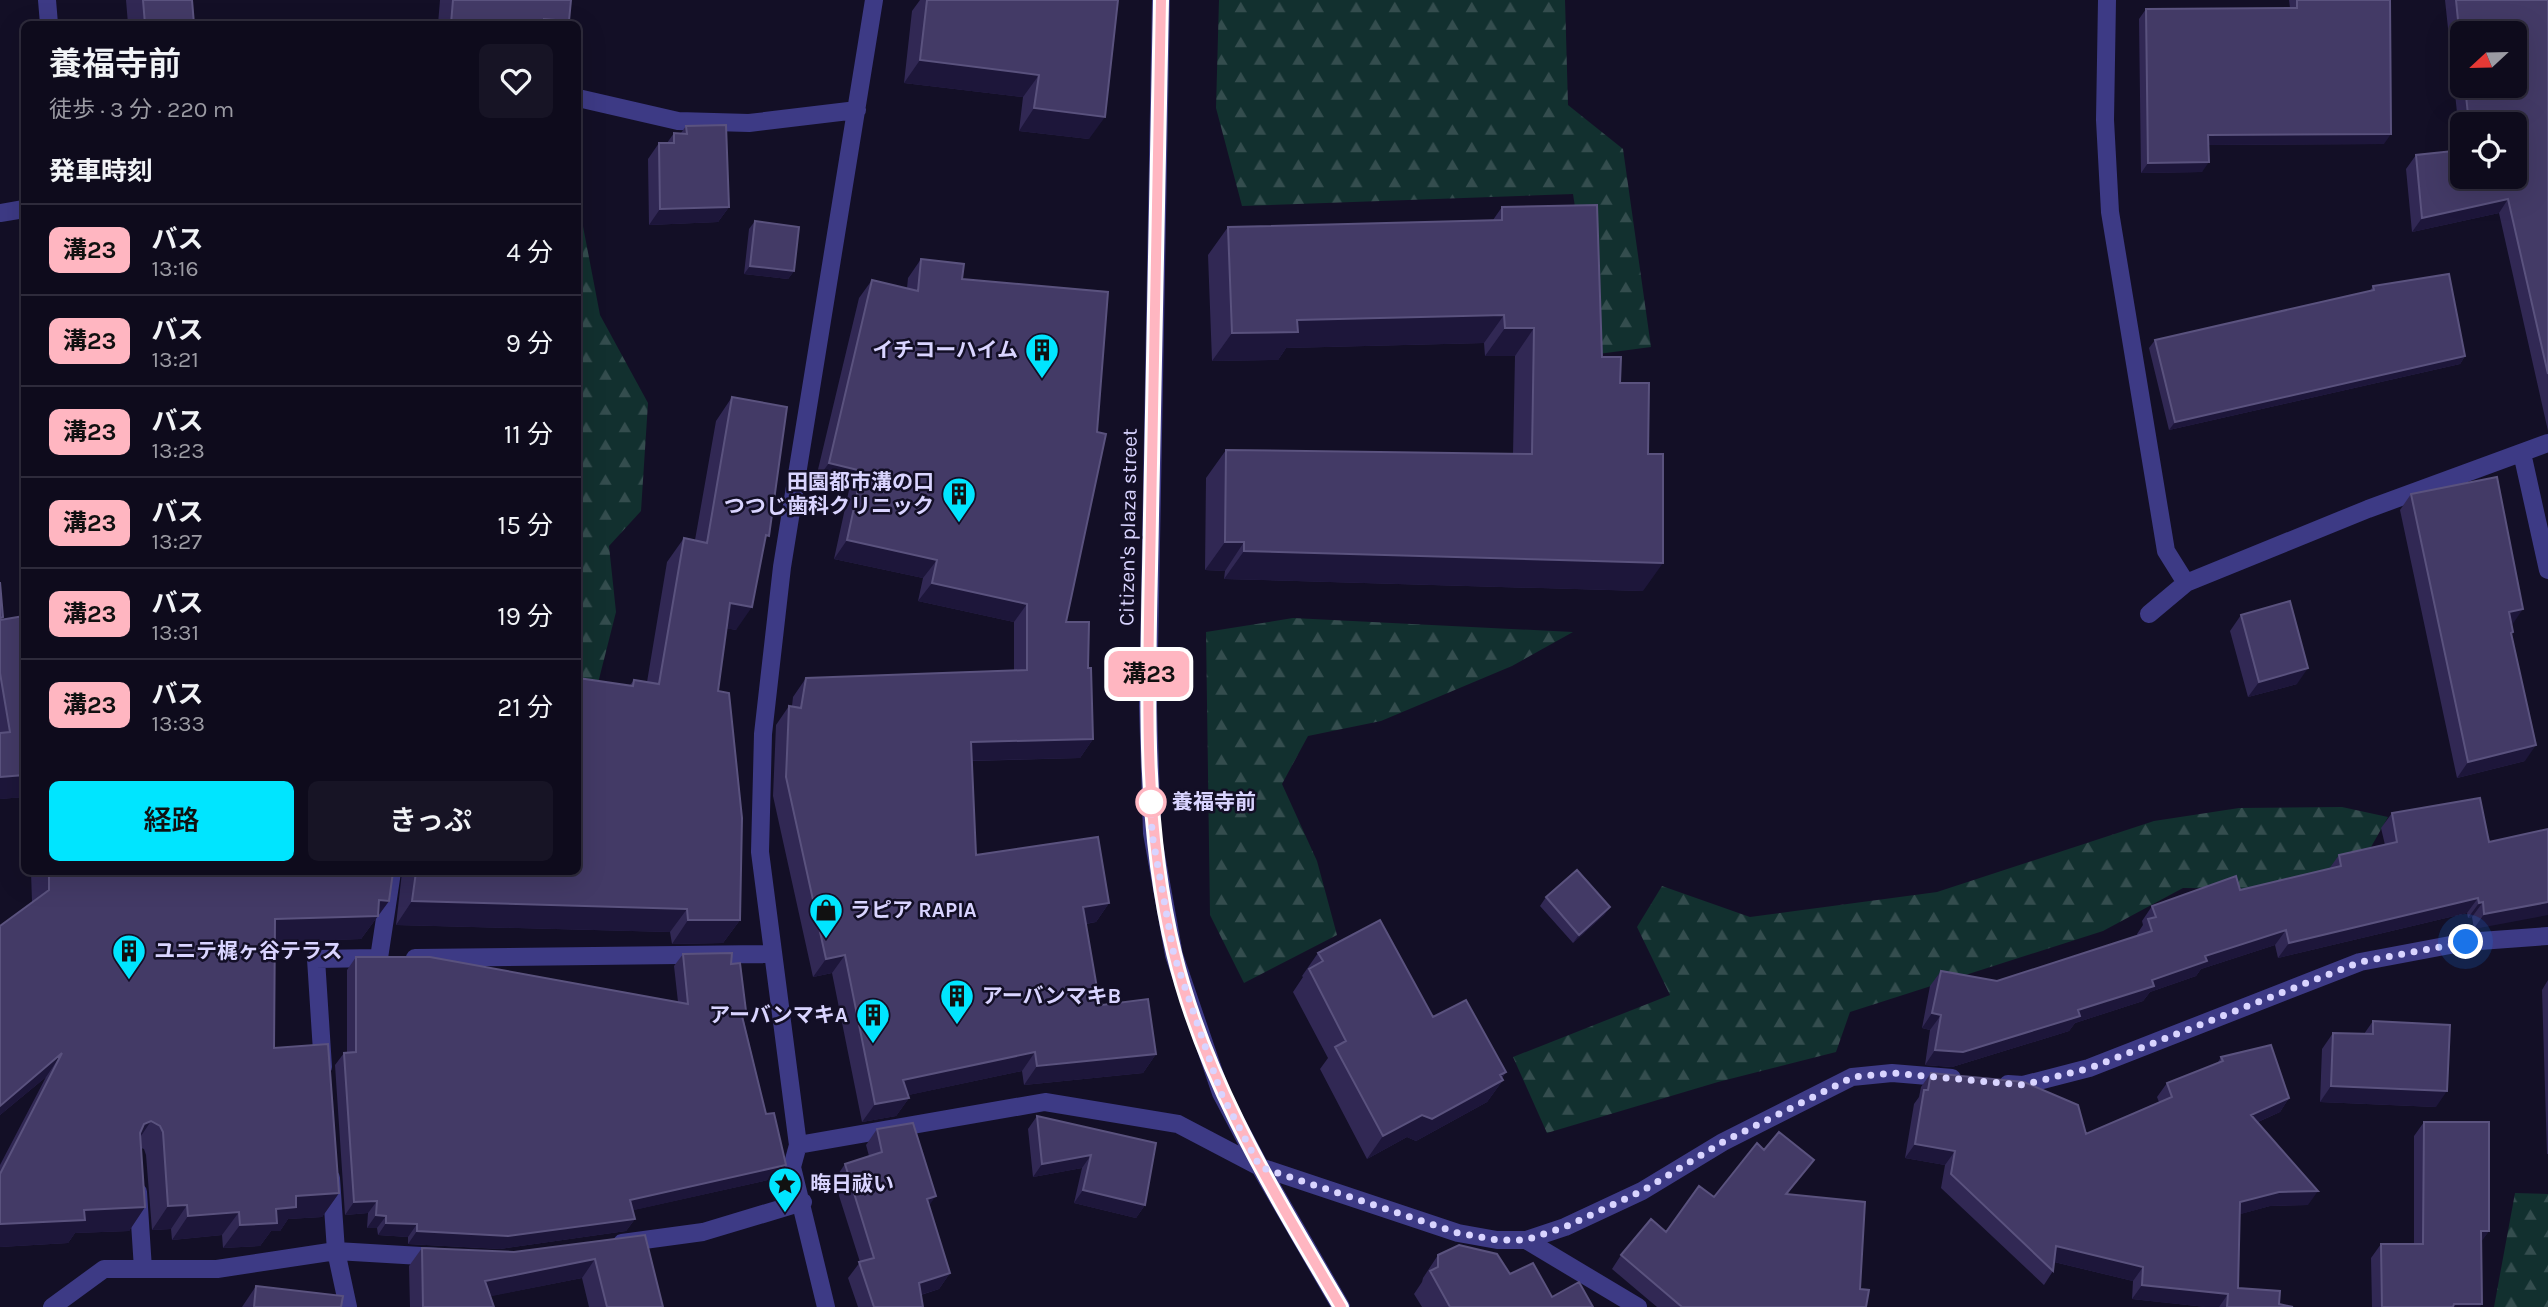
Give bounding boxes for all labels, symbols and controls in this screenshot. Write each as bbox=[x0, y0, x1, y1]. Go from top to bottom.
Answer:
north arrow bbox=[2450, 21, 2527, 98]
map controls bbox=[2450, 21, 2527, 189]
button: heart bbox=[479, 44, 553, 118]
text: 養福寺前 bbox=[49, 45, 181, 83]
text: 徒歩 · 3 分 · 220 m bbox=[49, 96, 234, 123]
button: locate bbox=[2450, 112, 2527, 189]
text: 発車時刻 bbox=[49, 156, 153, 187]
text: バス bbox=[151, 224, 203, 255]
text: 溝23 bbox=[63, 236, 116, 264]
text: 4 分 bbox=[506, 237, 553, 268]
text: 13:16 bbox=[151, 255, 199, 282]
text: バス bbox=[151, 315, 203, 346]
text: 溝23 bbox=[63, 327, 116, 355]
text: 9 分 bbox=[506, 328, 553, 359]
building icon: イチコーハイム bbox=[1023, 331, 1061, 380]
place label: イチコーハイム bbox=[872, 338, 1018, 362]
text: 13:21 bbox=[151, 346, 199, 373]
text: バス bbox=[151, 406, 203, 437]
text: 溝23 bbox=[63, 418, 116, 446]
text: 11 分 bbox=[504, 419, 553, 450]
street label: Citizen's plaza street bbox=[1114, 428, 1142, 626]
text: 13:23 bbox=[151, 437, 205, 464]
place label: 田園都市溝の口 つつじ歯科クリニック bbox=[724, 470, 934, 518]
building icon: 田園都市溝の口 つつじ歯科クリニック bbox=[940, 475, 978, 524]
text: バス bbox=[151, 497, 203, 528]
text: 溝23 bbox=[63, 509, 116, 537]
text: 15 分 bbox=[498, 510, 553, 541]
text: 13:27 bbox=[151, 528, 202, 555]
text: バス bbox=[151, 588, 203, 619]
text: 溝23 bbox=[63, 600, 116, 628]
text: 19 分 bbox=[497, 601, 553, 632]
text: 13:31 bbox=[151, 619, 199, 646]
line badge: 溝23 bbox=[1109, 651, 1189, 697]
text: 溝23 bbox=[1122, 660, 1176, 688]
text: バス bbox=[151, 679, 203, 710]
text: 溝23 bbox=[63, 691, 116, 719]
text: 21 分 bbox=[497, 692, 553, 723]
text: 13:33 bbox=[151, 710, 205, 737]
button: 経路 bbox=[49, 781, 294, 861]
button: きっぷ bbox=[308, 781, 553, 861]
marker: 養福寺前 bbox=[1136, 787, 1166, 817]
place label: 養福寺前 bbox=[1172, 790, 1256, 814]
shop icon: ラピア RAPIA bbox=[807, 891, 845, 940]
place label: ラピア RAPIA bbox=[850, 898, 977, 922]
your location bbox=[2448, 924, 2483, 959]
building icon: ユニテ梶ヶ谷テラス bbox=[110, 932, 148, 981]
place label: ユニテ梶ヶ谷テラス bbox=[154, 939, 343, 963]
building icon: アーバンマキB bbox=[938, 977, 976, 1026]
place label: アーバンマキB bbox=[982, 984, 1121, 1008]
building icon: アーバンマキA bbox=[854, 996, 892, 1045]
place label: アーバンマキA bbox=[709, 1003, 848, 1027]
place icon: 晦日祓い bbox=[766, 1165, 804, 1214]
place label: 晦日祓い bbox=[810, 1172, 894, 1196]

